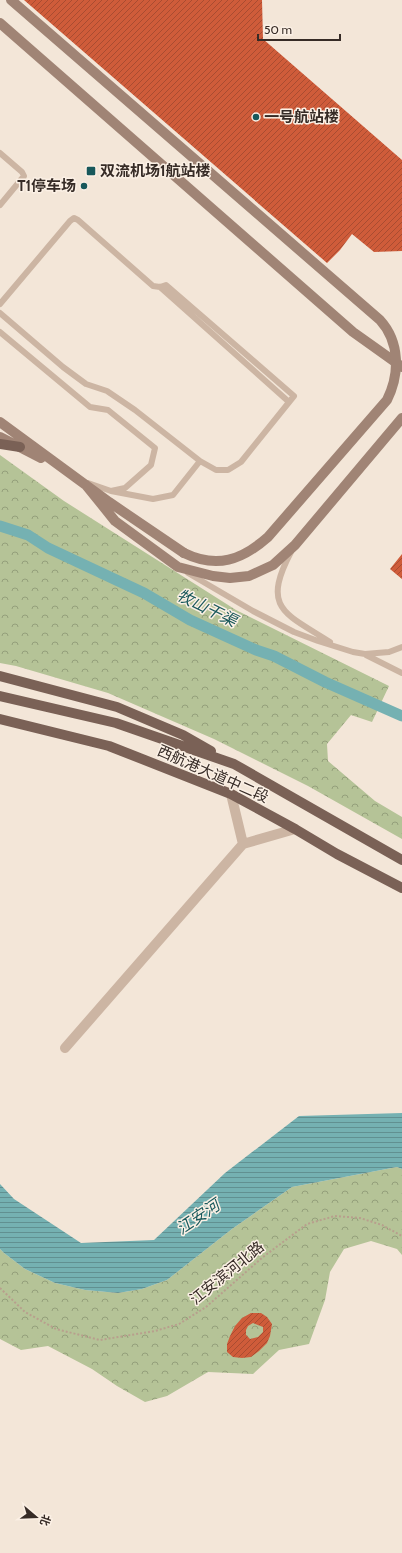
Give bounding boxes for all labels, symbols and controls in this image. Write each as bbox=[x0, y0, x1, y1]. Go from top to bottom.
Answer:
scale bar bbox=[258, 16, 340, 42]
text: 50 m bbox=[264, 22, 292, 37]
place label: 一号航站楼 bbox=[264, 108, 339, 126]
marker: 一号航站楼 bbox=[251, 112, 261, 122]
place label: 双流机场1航站楼 bbox=[100, 162, 211, 180]
marker: 双流机场1航站楼 bbox=[85, 165, 97, 177]
place label: T1停车场 bbox=[17, 177, 76, 195]
marker: T1停车场 bbox=[79, 181, 89, 191]
water label: 牧山干渠 bbox=[174, 585, 242, 631]
street label: 西航港大道中二段 bbox=[155, 741, 271, 807]
water label: 江安河 bbox=[173, 1194, 226, 1238]
street label: 江安滨河北路 bbox=[186, 1238, 268, 1308]
north arrow bbox=[16, 1497, 56, 1537]
text: 北 bbox=[37, 1513, 54, 1528]

